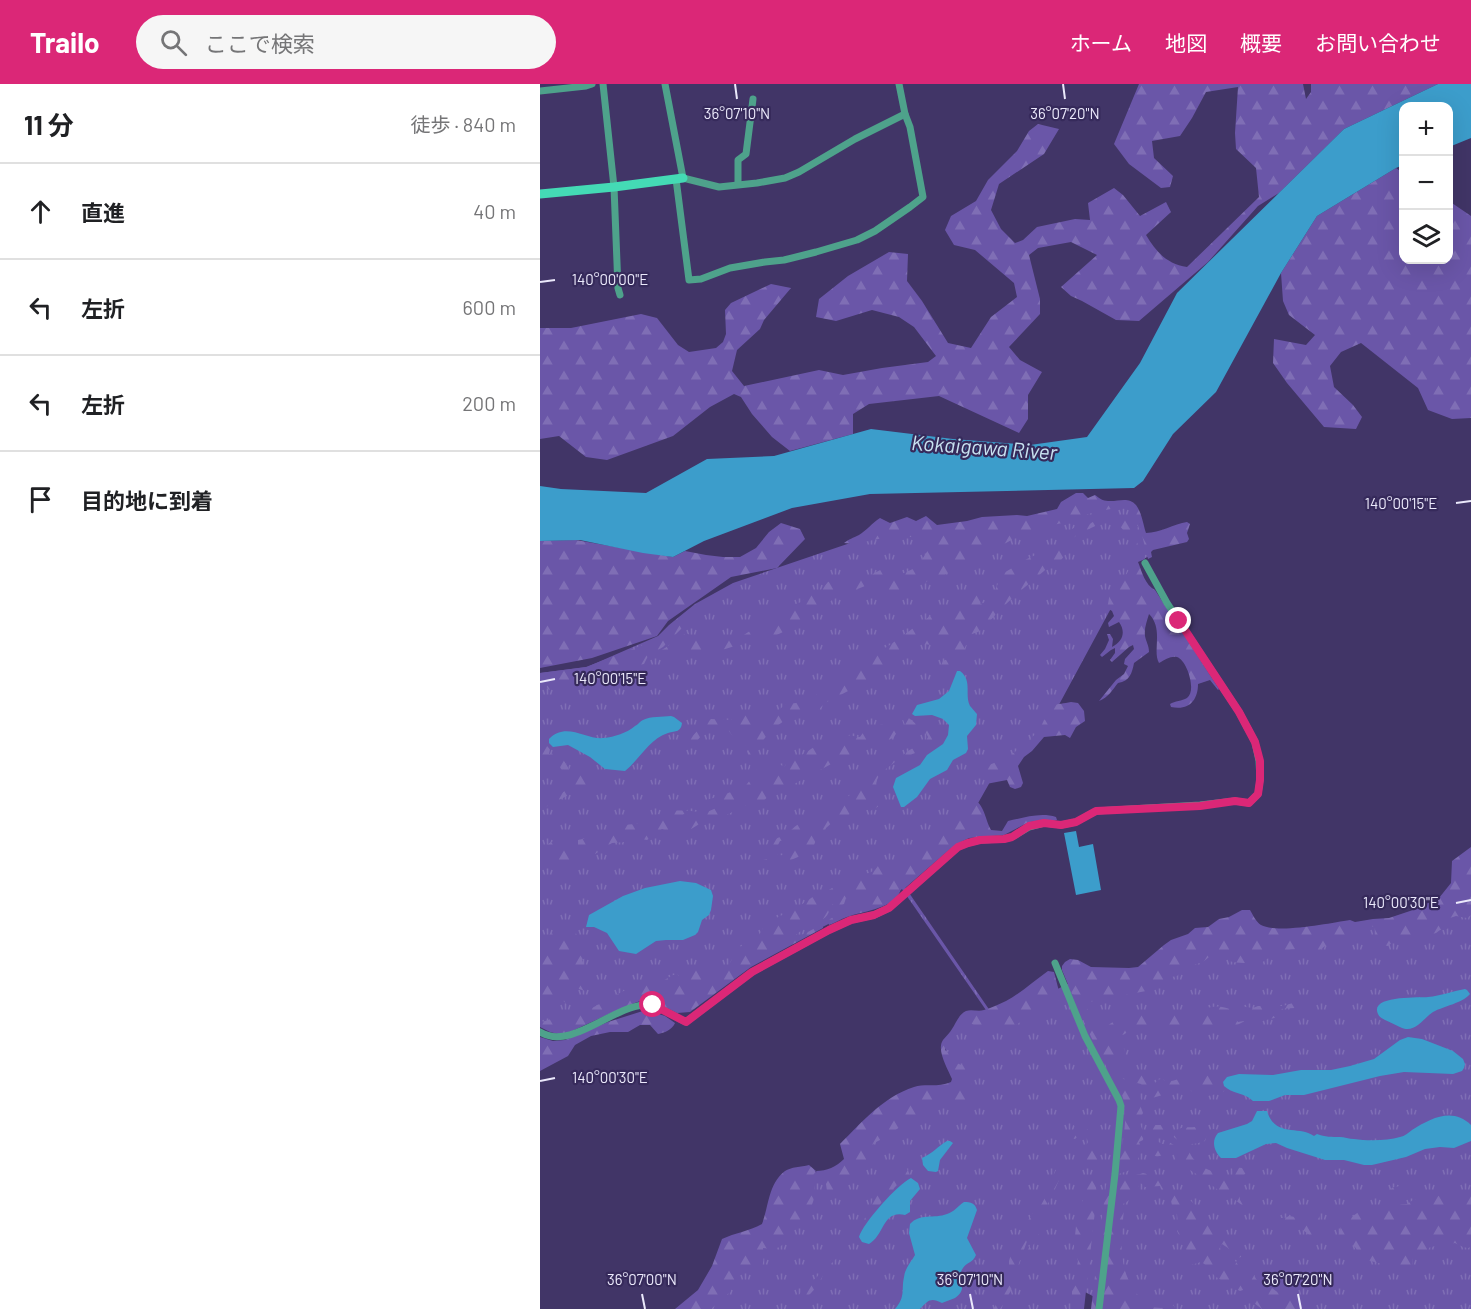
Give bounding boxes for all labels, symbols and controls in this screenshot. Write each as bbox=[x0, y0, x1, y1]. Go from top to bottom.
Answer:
search box bbox=[136, 15, 556, 69]
text: Trailo bbox=[30, 25, 100, 59]
icon: search bbox=[157, 26, 190, 59]
text: ここで検索 bbox=[205, 30, 315, 56]
text: ホーム bbox=[1070, 30, 1132, 55]
text: 地図 bbox=[1165, 30, 1207, 55]
text: 概要 bbox=[1240, 30, 1282, 55]
text: お問い合わせ bbox=[1315, 30, 1441, 55]
map controls bbox=[1399, 102, 1453, 264]
button: + bbox=[1399, 102, 1453, 156]
text: 36°07'10"N bbox=[704, 104, 770, 122]
text: 36°07'20"N bbox=[1030, 104, 1100, 122]
text: 11 分 bbox=[24, 109, 74, 140]
text: 徒歩 · 840 m bbox=[411, 112, 516, 136]
button: − bbox=[1399, 156, 1453, 210]
icon: ahead bbox=[24, 195, 57, 228]
text: 直進 bbox=[81, 199, 125, 225]
text: 40 m bbox=[473, 199, 516, 223]
button: layers bbox=[1399, 210, 1453, 264]
text: 140°00'00"E bbox=[572, 270, 648, 288]
icon: left bbox=[24, 291, 57, 324]
text: 左折 bbox=[81, 295, 125, 321]
text: 600 m bbox=[463, 295, 516, 319]
icon: left bbox=[24, 387, 57, 420]
text: 左折 bbox=[81, 391, 125, 417]
text: 200 m bbox=[462, 391, 516, 415]
water label: Kokaigawa River bbox=[910, 429, 1058, 464]
icon: arrive bbox=[24, 483, 57, 516]
text: 目的地に到着 bbox=[81, 487, 213, 513]
text: 140°00'15"E bbox=[1365, 494, 1437, 512]
route end bbox=[1165, 607, 1191, 633]
text: 140°00'15"E bbox=[574, 669, 646, 687]
text: 140°00'30"E bbox=[1363, 893, 1439, 911]
route start bbox=[639, 991, 665, 1017]
text: 140°00'30"E bbox=[572, 1068, 648, 1086]
text: 36°07'00"N bbox=[607, 1270, 677, 1288]
text: 36°07'10"N bbox=[937, 1270, 1003, 1288]
text: 36°07'20"N bbox=[1263, 1270, 1333, 1288]

